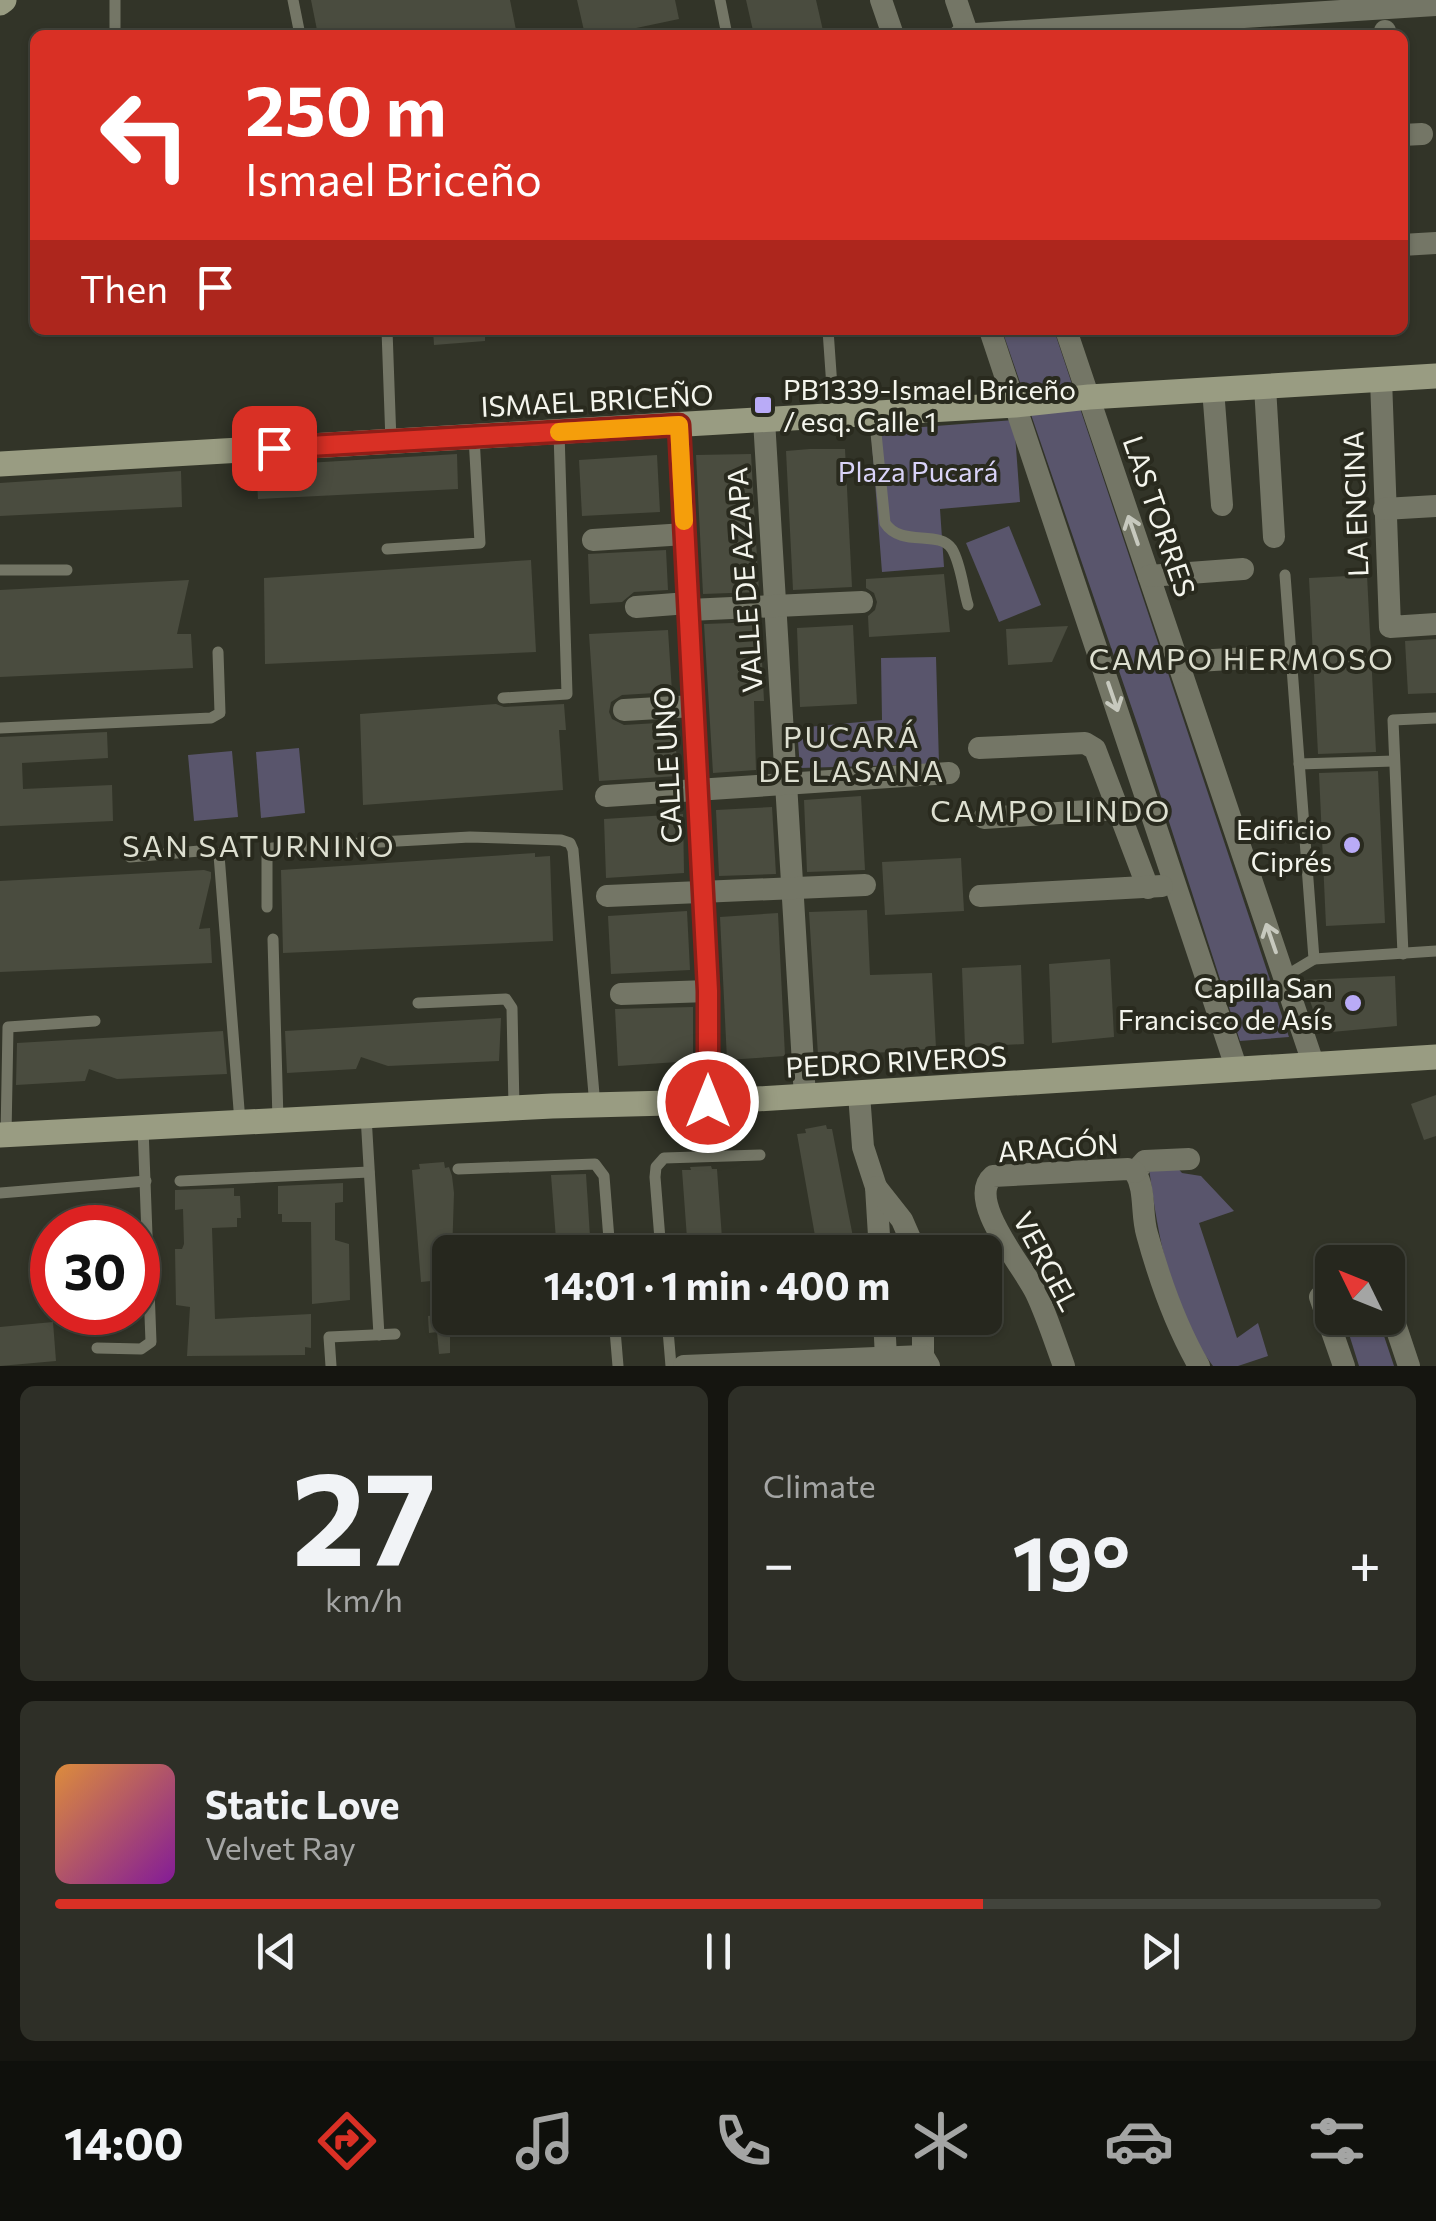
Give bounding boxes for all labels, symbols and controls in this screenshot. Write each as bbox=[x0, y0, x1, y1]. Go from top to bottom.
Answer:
text: 250 m bbox=[245, 65, 447, 150]
icon: left bbox=[80, 70, 210, 200]
text: Ismael Briceño bbox=[245, 150, 542, 205]
icon: arrive bbox=[188, 260, 243, 315]
text: Then bbox=[80, 264, 168, 311]
place label: PB1339-Ismael Briceño / esq. Calle 1 bbox=[783, 372, 1076, 438]
street label: ISMAEL BRICEÑO bbox=[480, 377, 714, 423]
marker: PB1339-Ismael Briceño / esq. Calle 1 bbox=[752, 394, 774, 416]
pin bbox=[232, 406, 317, 491]
icon: arrive bbox=[247, 421, 302, 476]
street label: LAS TORRES bbox=[1117, 431, 1203, 601]
street label: LA ENCINA bbox=[1335, 431, 1375, 577]
park label: Plaza Pucará bbox=[838, 454, 998, 488]
street label: VALLE DE AZAPA bbox=[719, 466, 769, 694]
one-way arrow bbox=[1123, 515, 1141, 547]
district label: CAMPO HERMOSO bbox=[1089, 639, 1395, 676]
one-way arrow bbox=[1105, 680, 1123, 712]
street label: CALLE UNO bbox=[646, 686, 688, 844]
district label: PUCARÁ DE LASANA bbox=[758, 717, 946, 788]
district label: CAMPO LINDO bbox=[930, 791, 1172, 828]
place label: Edificio Ciprés bbox=[1236, 812, 1332, 878]
district label: SAN SATURNINO bbox=[122, 826, 396, 863]
marker: Edificio Ciprés bbox=[1341, 834, 1363, 856]
one-way arrow bbox=[1260, 922, 1278, 954]
place label: Capilla San Francisco de Asís bbox=[1118, 970, 1333, 1036]
marker: Capilla San Francisco de Asís bbox=[1342, 992, 1364, 1014]
street label: PEDRO RIVEROS bbox=[785, 1038, 1007, 1084]
position arrow bbox=[656, 1050, 760, 1154]
street label: ARAGÓN bbox=[996, 1126, 1120, 1168]
speed limit sign: 30 bbox=[30, 1205, 160, 1335]
street label: VERGEL bbox=[1007, 1206, 1087, 1316]
north arrow bbox=[1315, 1245, 1405, 1335]
map controls bbox=[1315, 1245, 1405, 1335]
text: 14:01 · 1 min · 400 m bbox=[544, 1261, 890, 1308]
text: 27 bbox=[292, 1434, 436, 1593]
text: Climate bbox=[763, 1465, 876, 1505]
text: 19° bbox=[1013, 1515, 1130, 1606]
text: − bbox=[763, 1528, 794, 1595]
text: + bbox=[1349, 1528, 1381, 1595]
text: km/h bbox=[325, 1579, 403, 1619]
text: Static Love bbox=[205, 1780, 400, 1827]
text: Velvet Ray bbox=[205, 1827, 356, 1867]
icon: previous bbox=[249, 1924, 304, 1979]
icon: pause bbox=[691, 1924, 746, 1979]
icon: next bbox=[1133, 1924, 1188, 1979]
icon: directions bbox=[312, 2106, 382, 2176]
icon: music bbox=[510, 2106, 580, 2176]
icon: phone bbox=[708, 2106, 778, 2176]
icon: climate bbox=[906, 2106, 976, 2176]
icon: car bbox=[1104, 2106, 1174, 2176]
icon: filters bbox=[1302, 2106, 1372, 2176]
text: 14:00 bbox=[64, 2114, 184, 2169]

